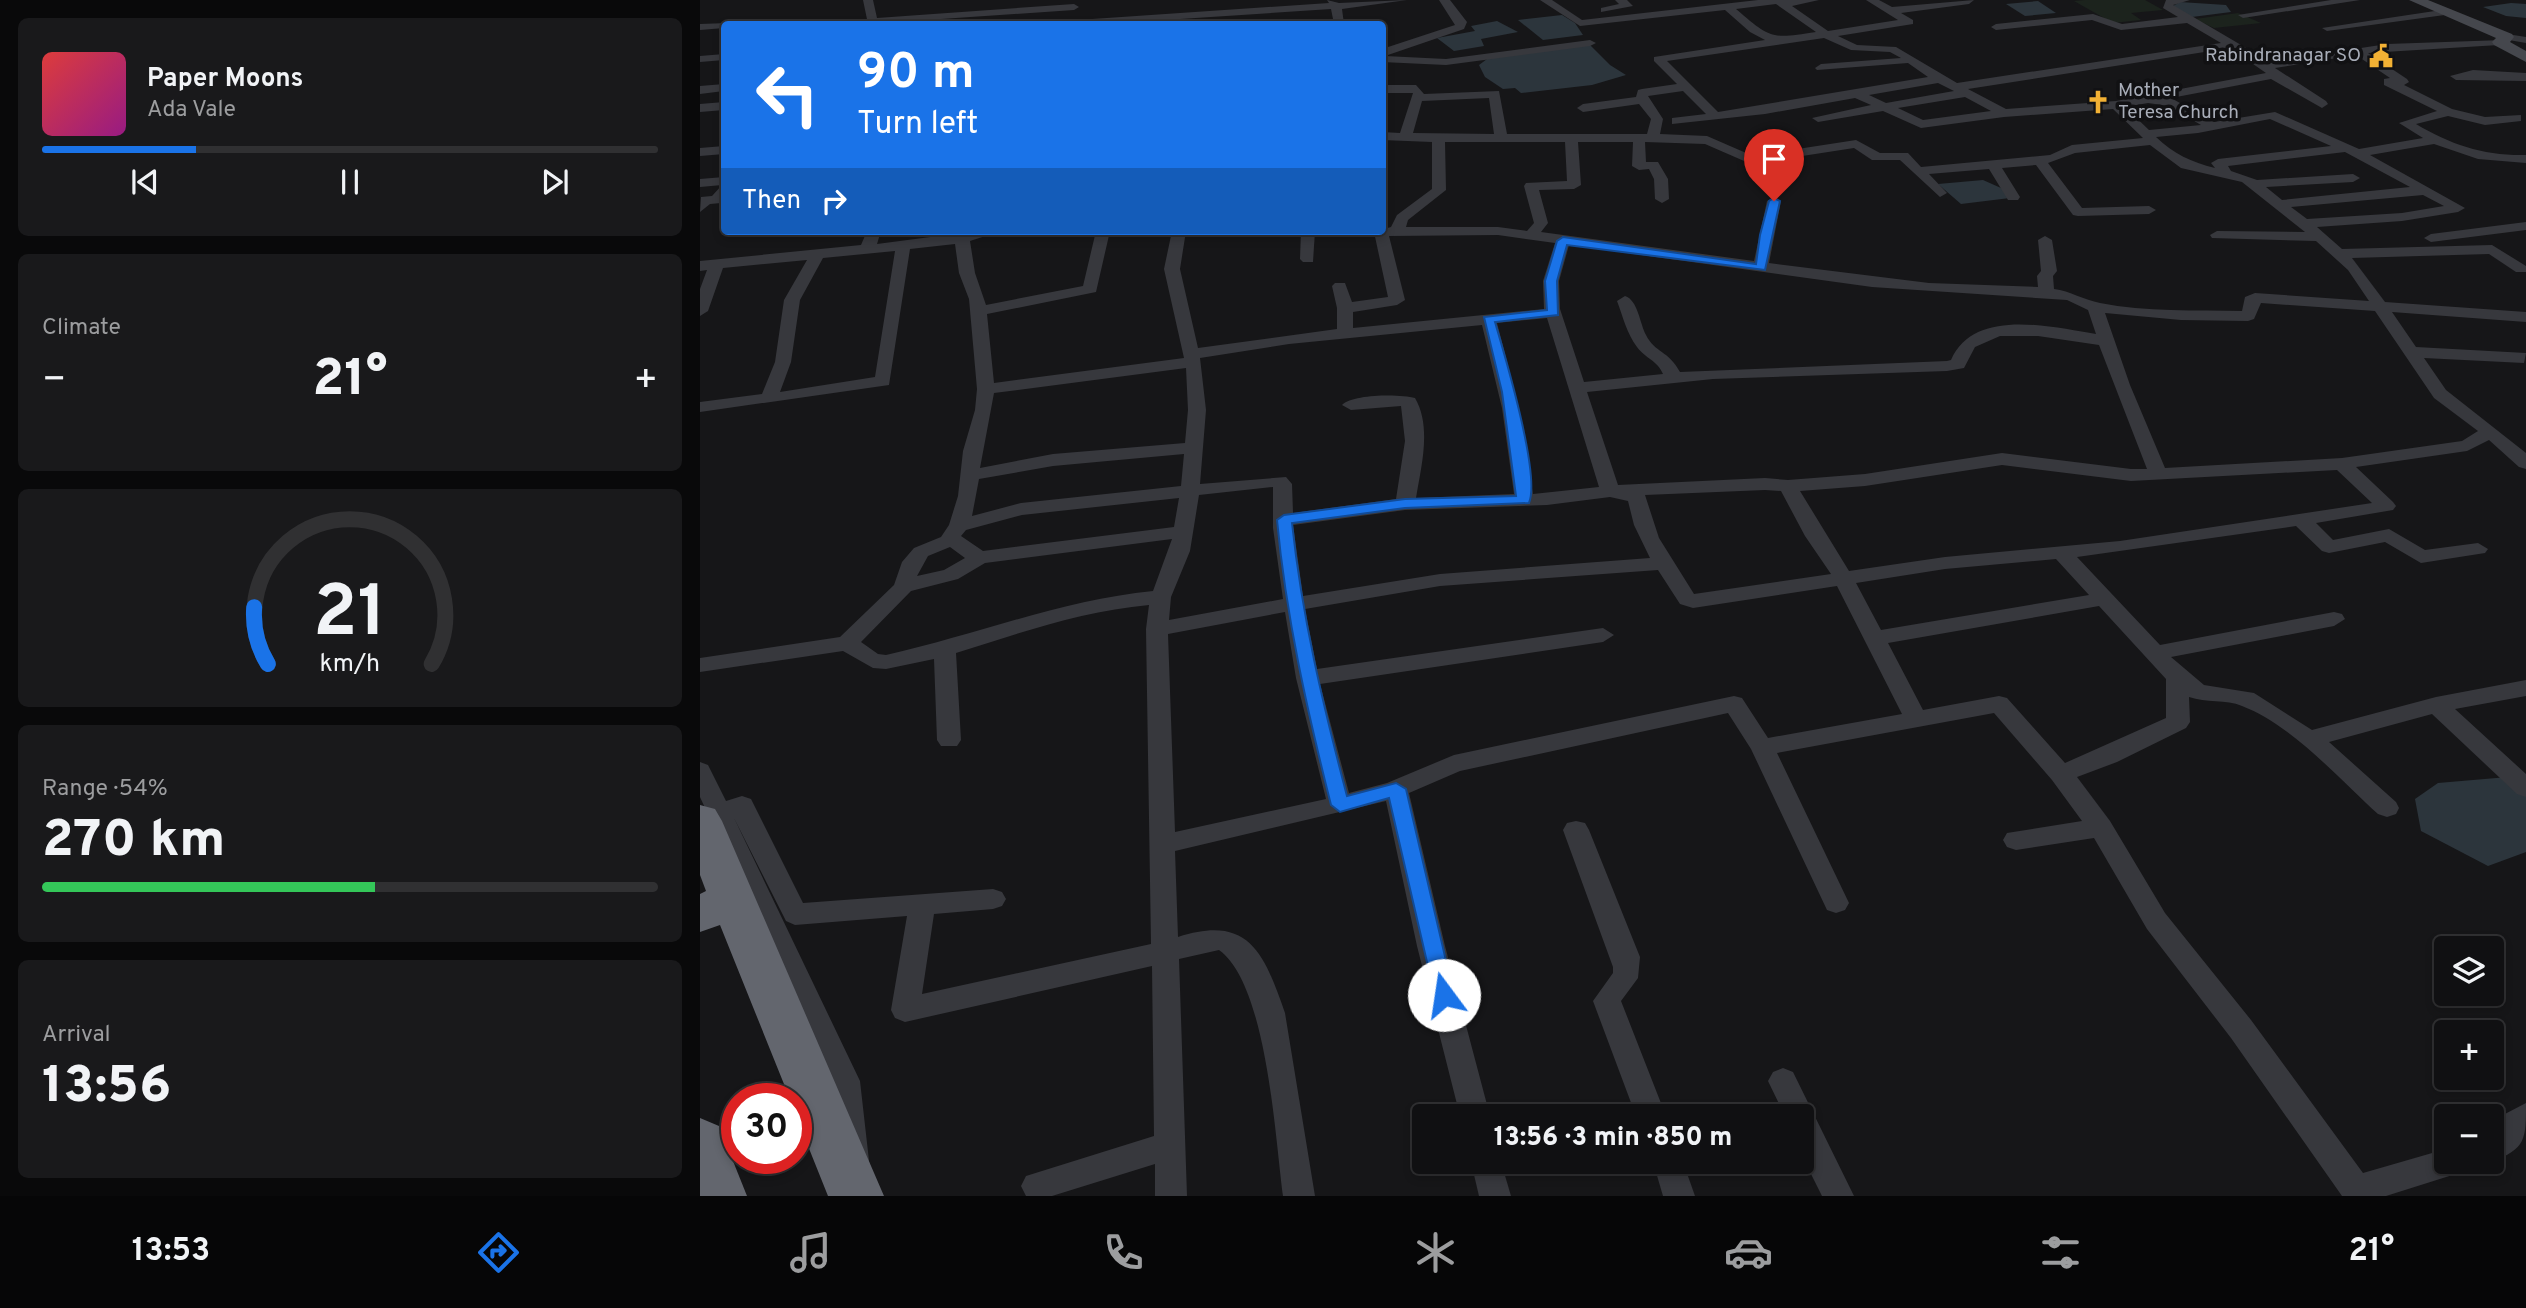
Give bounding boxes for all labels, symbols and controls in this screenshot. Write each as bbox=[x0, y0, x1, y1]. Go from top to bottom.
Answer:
public building icon: Rabindranagar SO bbox=[2367, 42, 2395, 70]
text: 90 m bbox=[857, 44, 975, 106]
place label: Rabindranagar SO bbox=[2205, 44, 2361, 68]
icon: left bbox=[742, 49, 833, 140]
text: Paper Moons bbox=[147, 63, 303, 96]
place label: Mother Teresa Church bbox=[2118, 79, 2239, 125]
church icon: Mother Teresa Church bbox=[2084, 88, 2112, 116]
text: Ada Vale bbox=[147, 96, 236, 125]
text: Turn left bbox=[857, 105, 978, 145]
pin bbox=[1744, 129, 1804, 201]
icon: arrive bbox=[1755, 140, 1793, 178]
icon: previous bbox=[126, 163, 164, 201]
icon: pause bbox=[331, 163, 369, 201]
icon: next bbox=[536, 163, 574, 201]
icon: right bbox=[815, 182, 853, 220]
text: Then bbox=[742, 185, 801, 218]
text: Climate bbox=[42, 314, 121, 343]
text: 21° bbox=[313, 348, 387, 414]
text: − bbox=[42, 357, 67, 406]
text: + bbox=[633, 357, 658, 406]
text: 21 bbox=[313, 570, 387, 662]
text: km/h bbox=[320, 649, 380, 681]
text: Range · 54% bbox=[42, 775, 168, 804]
text: 270 km bbox=[42, 809, 225, 875]
map controls bbox=[2434, 936, 2504, 1174]
button: layers bbox=[2434, 936, 2504, 1006]
position arrow bbox=[1407, 958, 1481, 1032]
button: + bbox=[2434, 1020, 2504, 1090]
text: Arrival bbox=[42, 1021, 111, 1050]
text: 13:56 bbox=[42, 1055, 171, 1121]
speed limit sign: 30 bbox=[721, 1083, 812, 1174]
button: − bbox=[2434, 1104, 2504, 1174]
text: 13:56 · 3 min · 850 m bbox=[1494, 1122, 1732, 1155]
icon: directions bbox=[474, 1228, 523, 1277]
icon: music bbox=[786, 1228, 835, 1277]
icon: phone bbox=[1099, 1228, 1148, 1277]
icon: climate bbox=[1411, 1228, 1460, 1277]
icon: car bbox=[1724, 1228, 1773, 1277]
icon: filters bbox=[2036, 1228, 2085, 1277]
text: 13:53 bbox=[132, 1232, 210, 1272]
text: 21° bbox=[2349, 1232, 2394, 1272]

